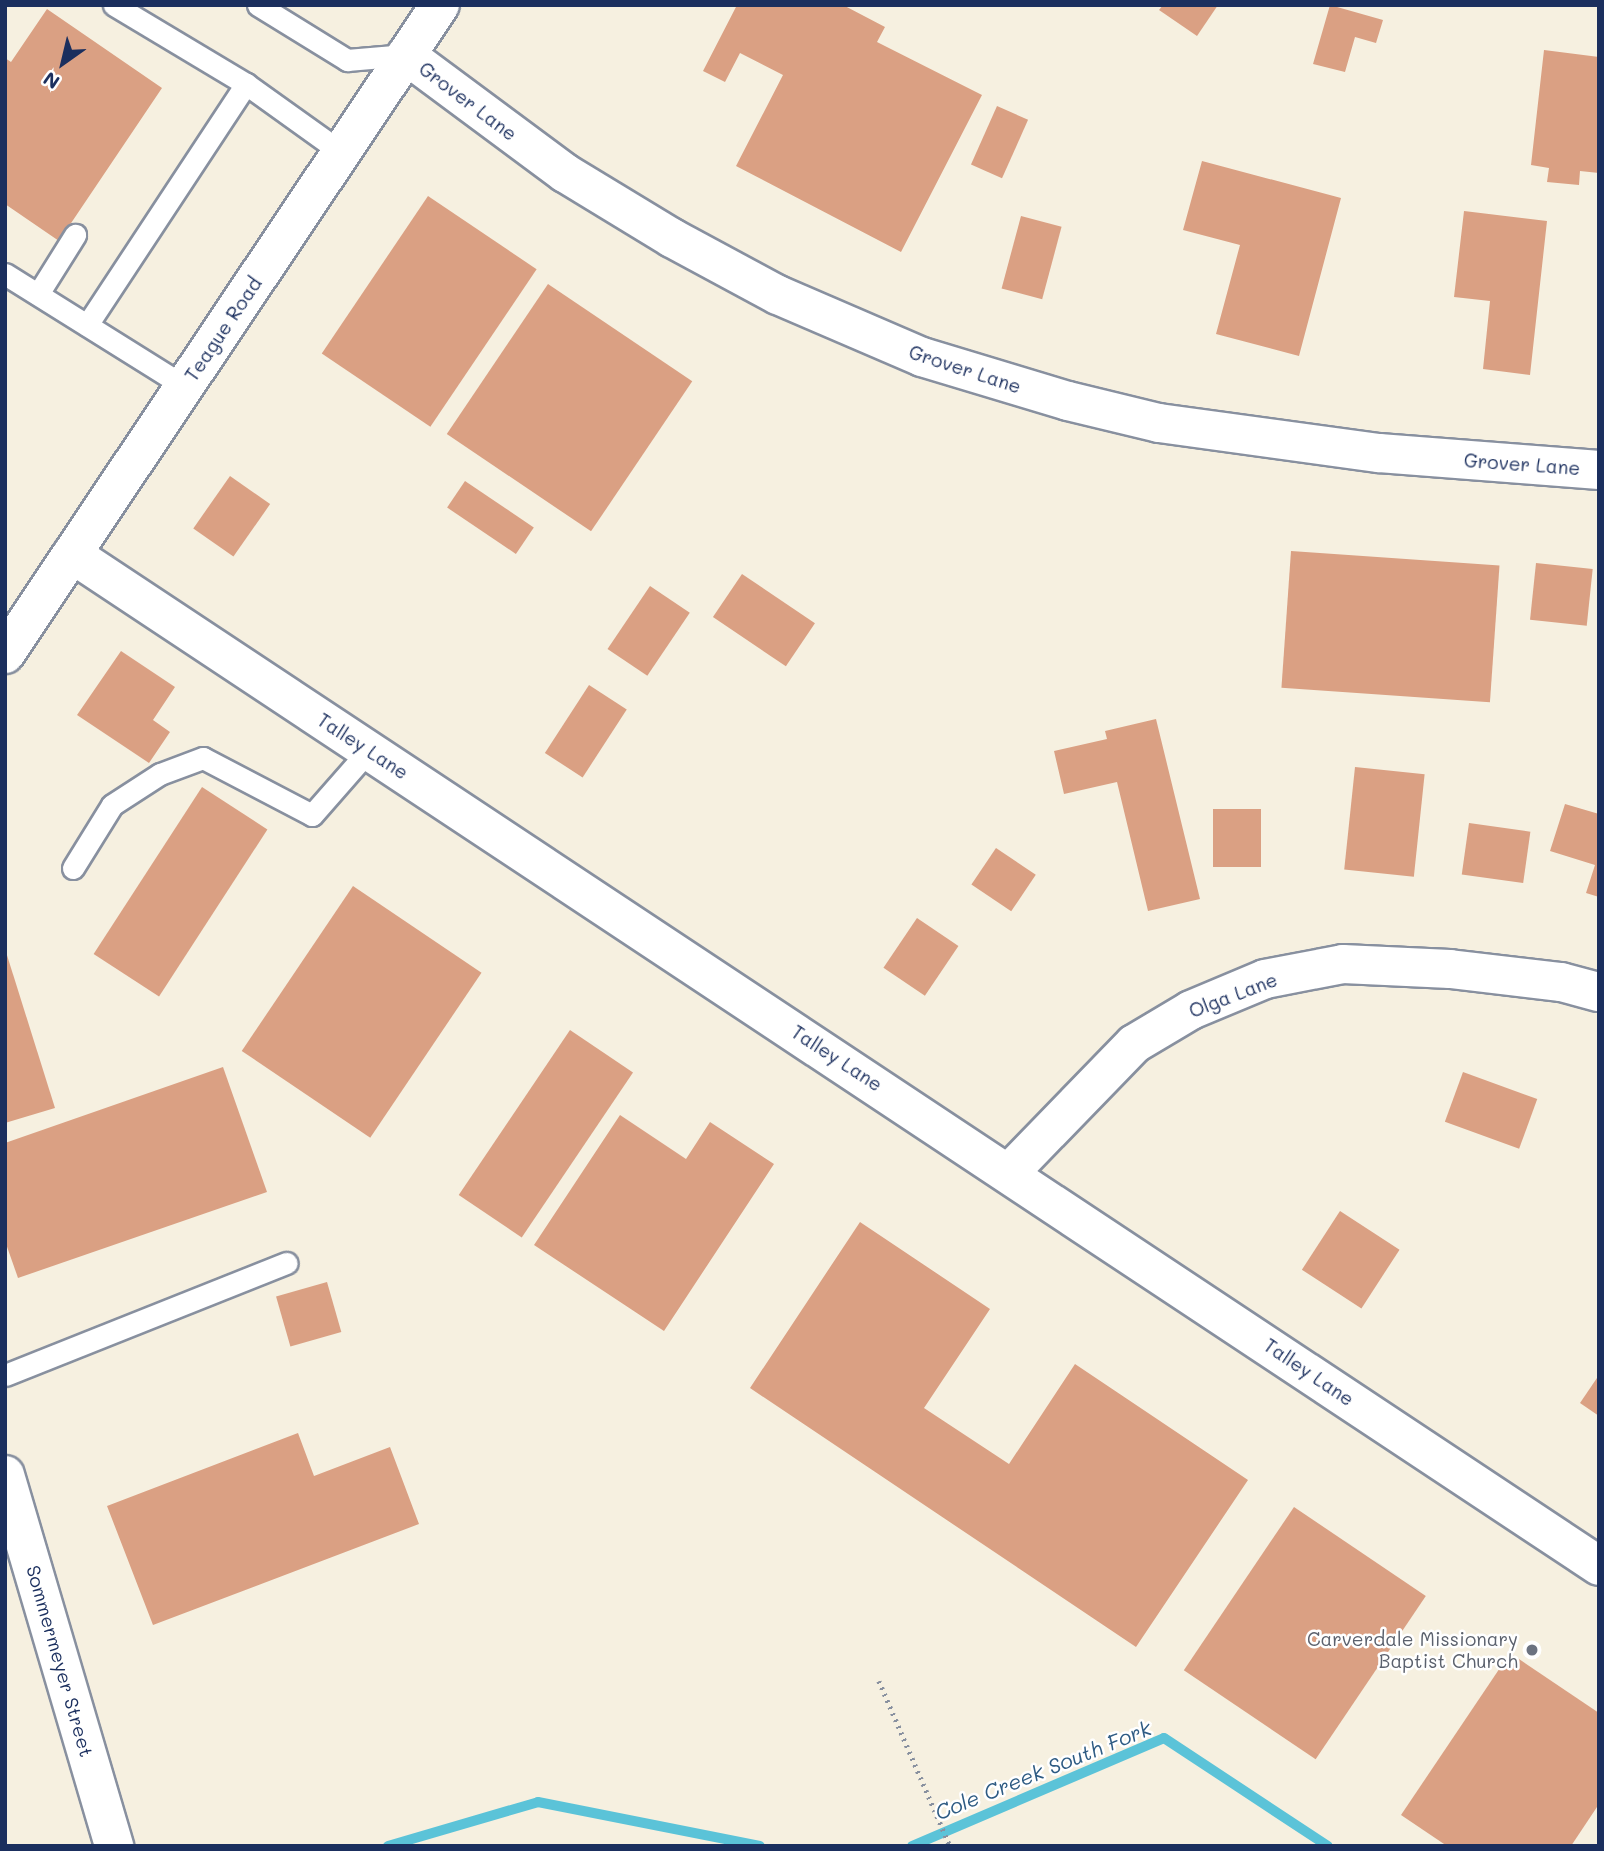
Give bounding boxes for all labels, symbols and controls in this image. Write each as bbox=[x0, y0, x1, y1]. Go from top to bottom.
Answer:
north arrow bbox=[28, 28, 98, 98]
street label: Grover Lane bbox=[415, 57, 521, 145]
text: N bbox=[38, 66, 64, 95]
street label: Teague Road bbox=[180, 273, 266, 385]
street label: Grover Lane bbox=[906, 340, 1024, 398]
street label: Grover Lane bbox=[1463, 449, 1581, 479]
street label: Talley Lane bbox=[313, 708, 413, 784]
street label: Olga Lane bbox=[1186, 968, 1280, 1022]
street label: Talley Lane bbox=[787, 1020, 887, 1096]
street label: Talley Lane bbox=[1260, 1334, 1358, 1410]
street label: Sommermeyer Street bbox=[22, 1563, 98, 1759]
place label: Carverdale Missionary Baptist Church bbox=[1307, 1628, 1518, 1672]
marker: Carverdale Missionary Baptist Church bbox=[1524, 1642, 1540, 1658]
water label: Cole Creek South Fork bbox=[931, 1715, 1155, 1825]

